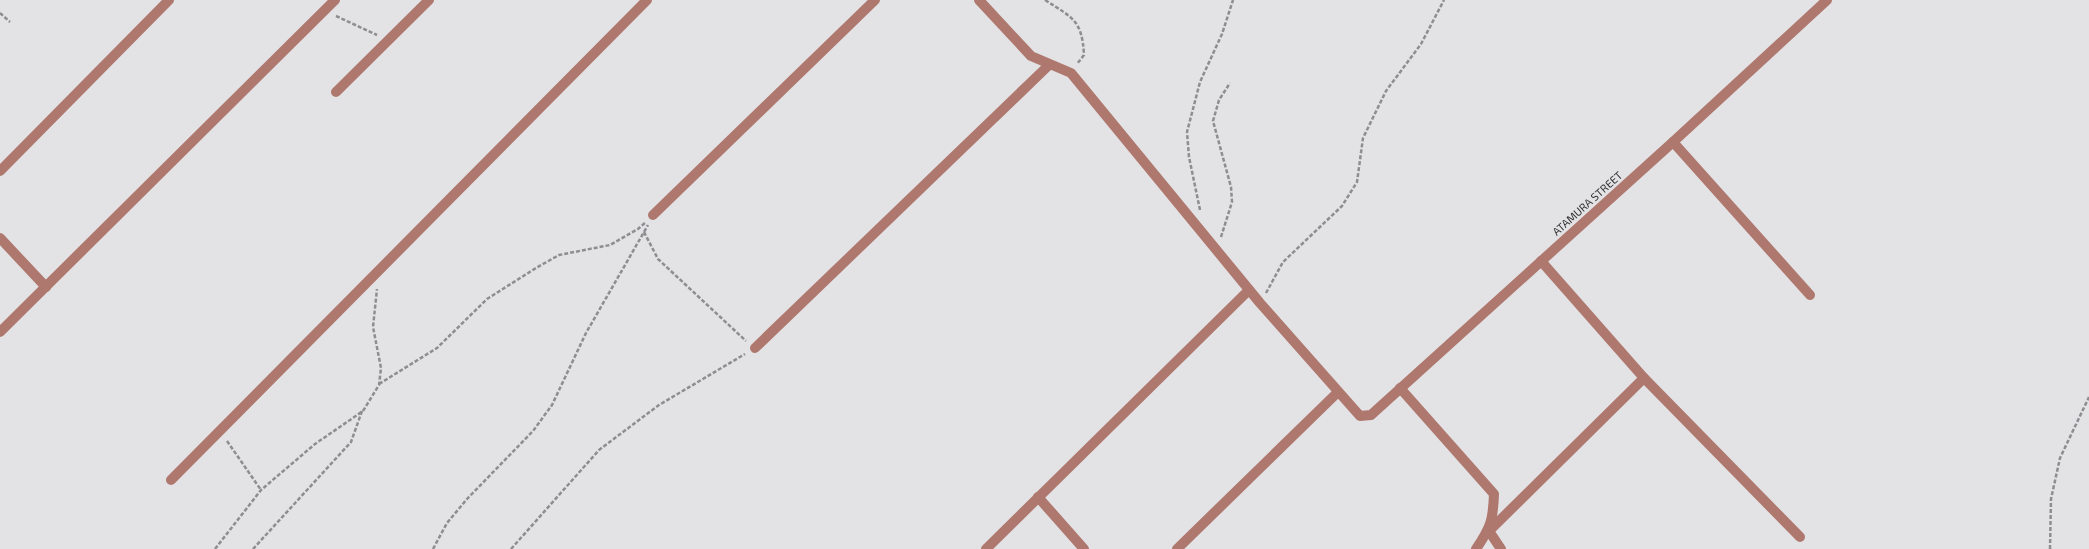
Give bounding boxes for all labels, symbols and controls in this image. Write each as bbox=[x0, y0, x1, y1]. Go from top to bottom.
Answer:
street label: ATAMURA STREET bbox=[1549, 168, 1625, 238]

